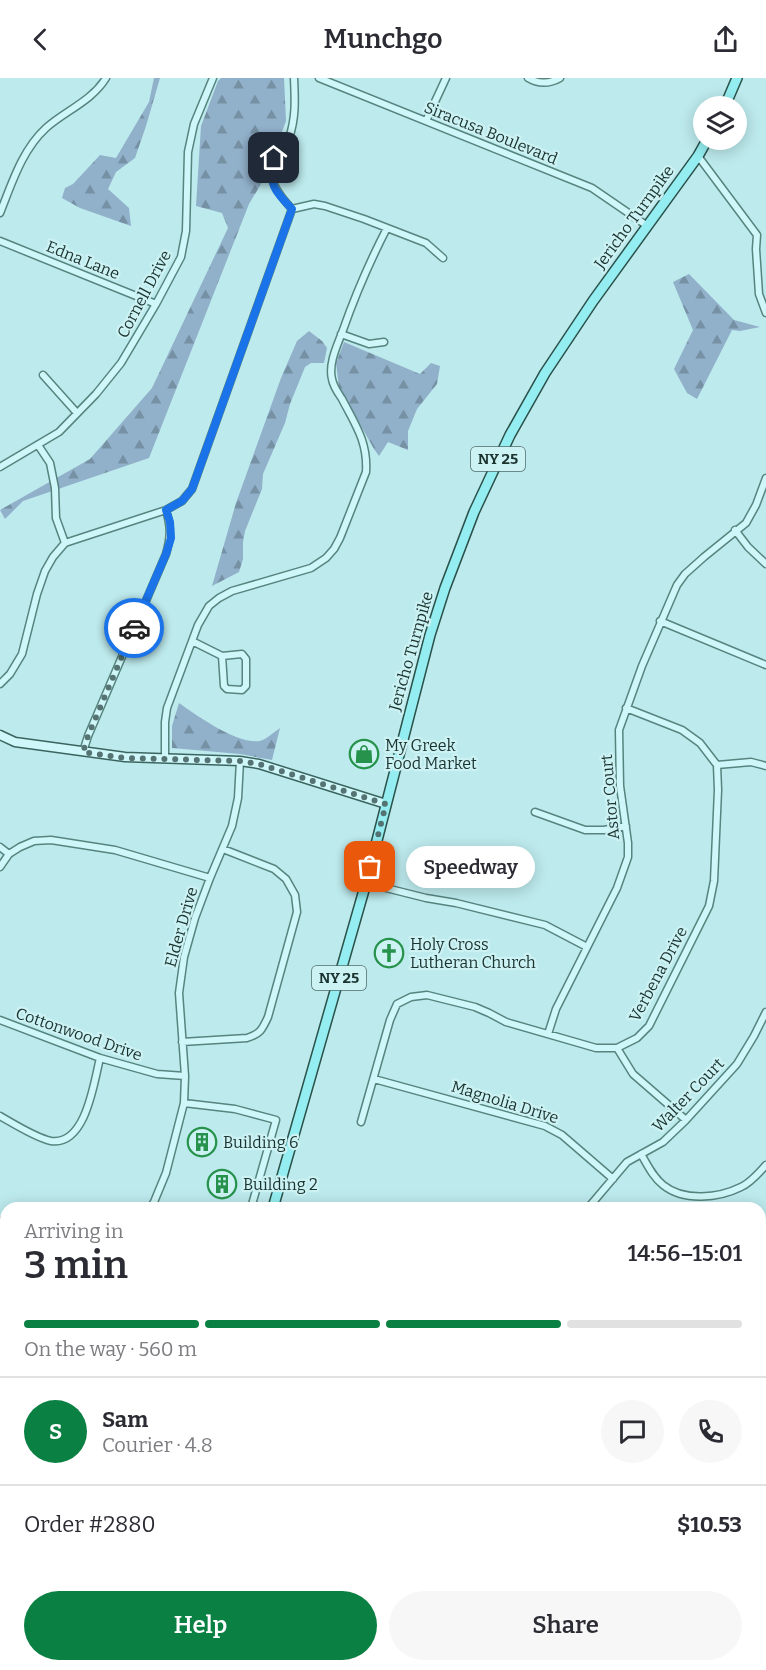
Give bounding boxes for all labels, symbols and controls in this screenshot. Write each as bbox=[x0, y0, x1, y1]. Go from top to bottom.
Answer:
icon: back bbox=[24, 23, 57, 56]
text: Munchgo bbox=[323, 23, 443, 55]
icon: share bbox=[709, 23, 742, 56]
map controls bbox=[693, 96, 747, 150]
button: layers bbox=[693, 96, 747, 150]
street label: Siracusa Boulevard bbox=[422, 98, 561, 169]
pin bbox=[248, 132, 299, 183]
icon: home bbox=[257, 141, 290, 174]
street label: Jericho Turnpike bbox=[590, 162, 678, 273]
street label: Edna Lane bbox=[43, 237, 123, 283]
street label: Cornell Drive bbox=[113, 247, 175, 341]
road number: NY 25 bbox=[471, 447, 525, 471]
street label: Jericho Turnpike bbox=[385, 589, 437, 714]
courier bbox=[104, 598, 164, 658]
icon: car bbox=[118, 612, 151, 645]
place label: My Greek Food Market bbox=[385, 736, 477, 773]
shop icon: My Greek Food Market bbox=[348, 738, 380, 770]
street label: Astor Court bbox=[597, 753, 623, 840]
pin bbox=[344, 841, 395, 892]
callout: Speedway bbox=[406, 846, 535, 888]
icon: bag bbox=[353, 850, 386, 883]
text: Speedway bbox=[423, 855, 518, 879]
street label: Elder Drive bbox=[160, 885, 202, 969]
street label: Verbena Drive bbox=[625, 923, 691, 1025]
place label: Holy Cross Lutheran Church bbox=[410, 935, 536, 972]
church icon: Holy Cross Lutheran Church bbox=[373, 937, 405, 969]
road number: NY 25 bbox=[312, 966, 366, 990]
street label: Cottonwood Drive bbox=[13, 1003, 145, 1065]
street label: Walter Court bbox=[648, 1054, 728, 1136]
street label: Magnolia Drive bbox=[449, 1077, 561, 1127]
building icon: Building 6 bbox=[186, 1126, 218, 1158]
place label: Building 6 bbox=[223, 1133, 298, 1152]
building icon: Building 2 bbox=[206, 1168, 238, 1200]
place label: Building 2 bbox=[243, 1175, 318, 1194]
text: Arriving in bbox=[24, 1219, 123, 1243]
text: 14:56–15:01 bbox=[628, 1240, 742, 1267]
text: 3 min bbox=[24, 1242, 128, 1288]
text: On the way · 560 m bbox=[24, 1337, 197, 1361]
button: chat bbox=[601, 1400, 664, 1463]
button: phone bbox=[679, 1400, 742, 1463]
text: Sam bbox=[102, 1406, 148, 1433]
text: S bbox=[49, 1418, 62, 1445]
text: Courier · 4.8 bbox=[102, 1433, 213, 1457]
text: Order #2880 bbox=[24, 1511, 156, 1538]
text: $10.53 bbox=[677, 1511, 742, 1538]
button: Help bbox=[24, 1591, 377, 1660]
button: Share bbox=[389, 1591, 742, 1660]

